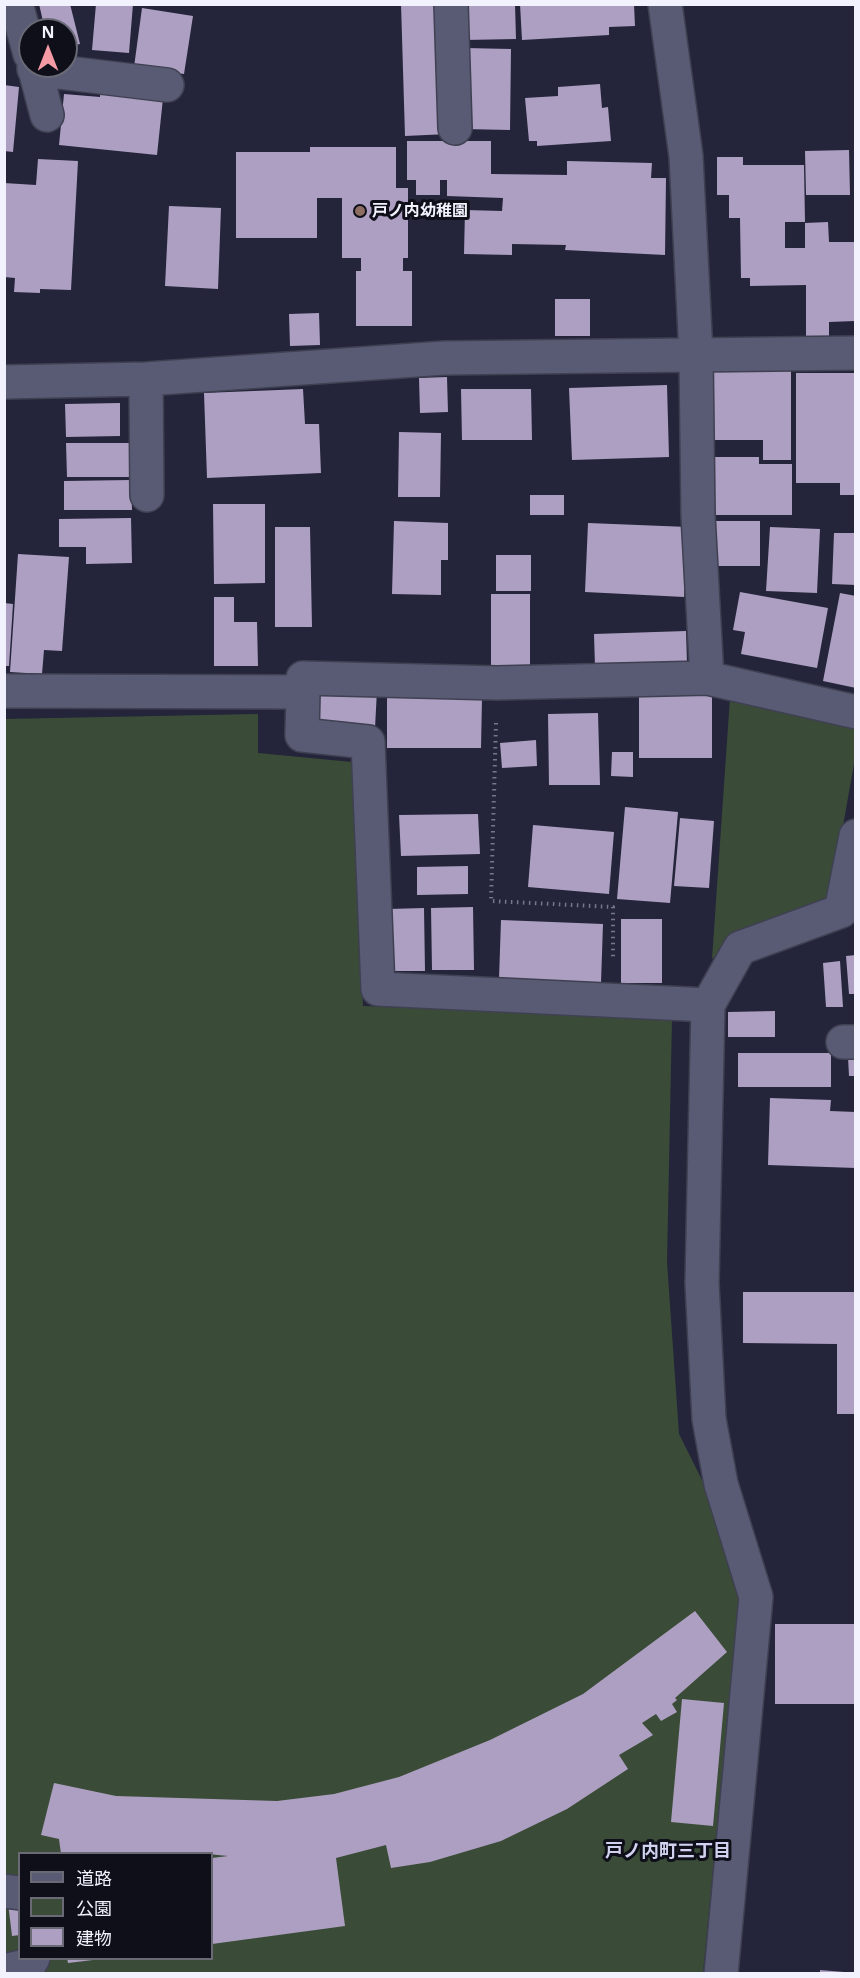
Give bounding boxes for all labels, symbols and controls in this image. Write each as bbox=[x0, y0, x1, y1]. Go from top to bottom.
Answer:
north arrow bbox=[18, 18, 78, 78]
text: N bbox=[41, 21, 55, 43]
place label: 戸ノ内幼稚園 bbox=[372, 201, 468, 221]
marker: 戸ノ内幼稚園 bbox=[353, 204, 367, 218]
district label: 戸ノ内町三丁目 bbox=[605, 1841, 731, 1863]
legend bbox=[18, 1852, 213, 1960]
text: 道路 bbox=[76, 1866, 112, 1890]
text: 公園 bbox=[76, 1896, 112, 1920]
text: 建物 bbox=[76, 1926, 112, 1950]

